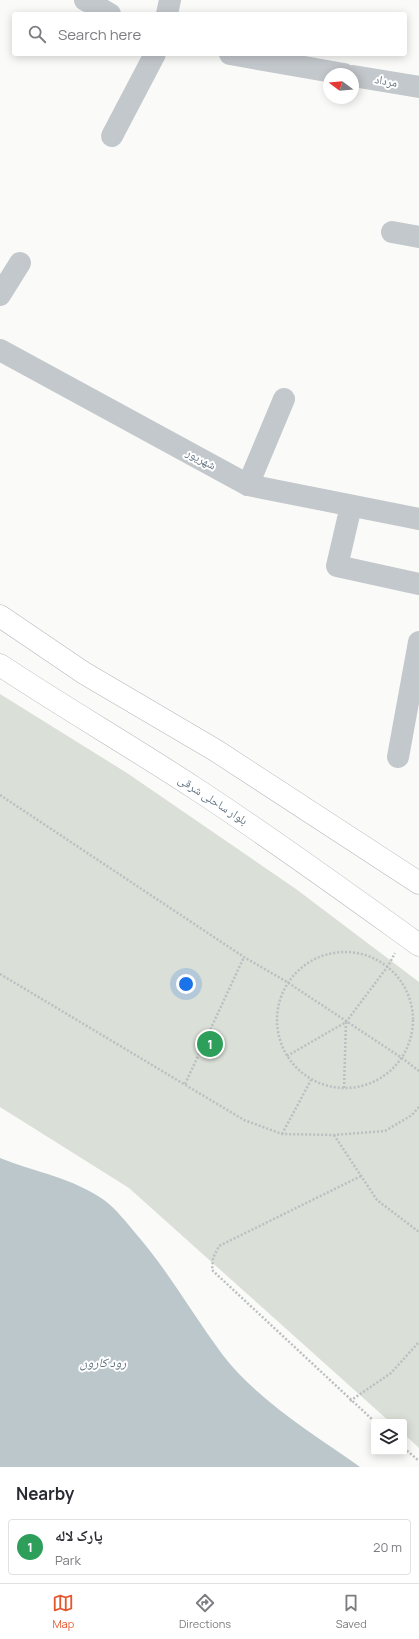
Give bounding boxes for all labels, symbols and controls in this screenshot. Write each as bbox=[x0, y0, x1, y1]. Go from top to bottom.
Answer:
search box bbox=[12, 12, 407, 56]
icon: search bbox=[26, 23, 48, 45]
text: Search here bbox=[58, 24, 141, 45]
north arrow bbox=[323, 68, 359, 104]
street label: مرداد bbox=[373, 70, 399, 91]
street label: شهریور bbox=[182, 443, 219, 474]
street label: بلوار ساحلی شرقی bbox=[175, 771, 251, 828]
your location bbox=[176, 974, 196, 994]
pin: 1 bbox=[197, 1029, 223, 1059]
water label: رود کارون bbox=[80, 1353, 126, 1371]
map controls bbox=[371, 1419, 407, 1455]
button: layers bbox=[371, 1419, 407, 1455]
text: Nearby bbox=[16, 1482, 74, 1505]
text: پارک لاله bbox=[55, 1525, 103, 1546]
text: 1 bbox=[27, 1538, 33, 1556]
text: 20 m bbox=[373, 1538, 402, 1556]
text: Park bbox=[55, 1551, 81, 1569]
tab: Map bbox=[52, 1592, 74, 1631]
tab: Directions bbox=[179, 1592, 231, 1631]
tab: Saved bbox=[336, 1592, 367, 1631]

